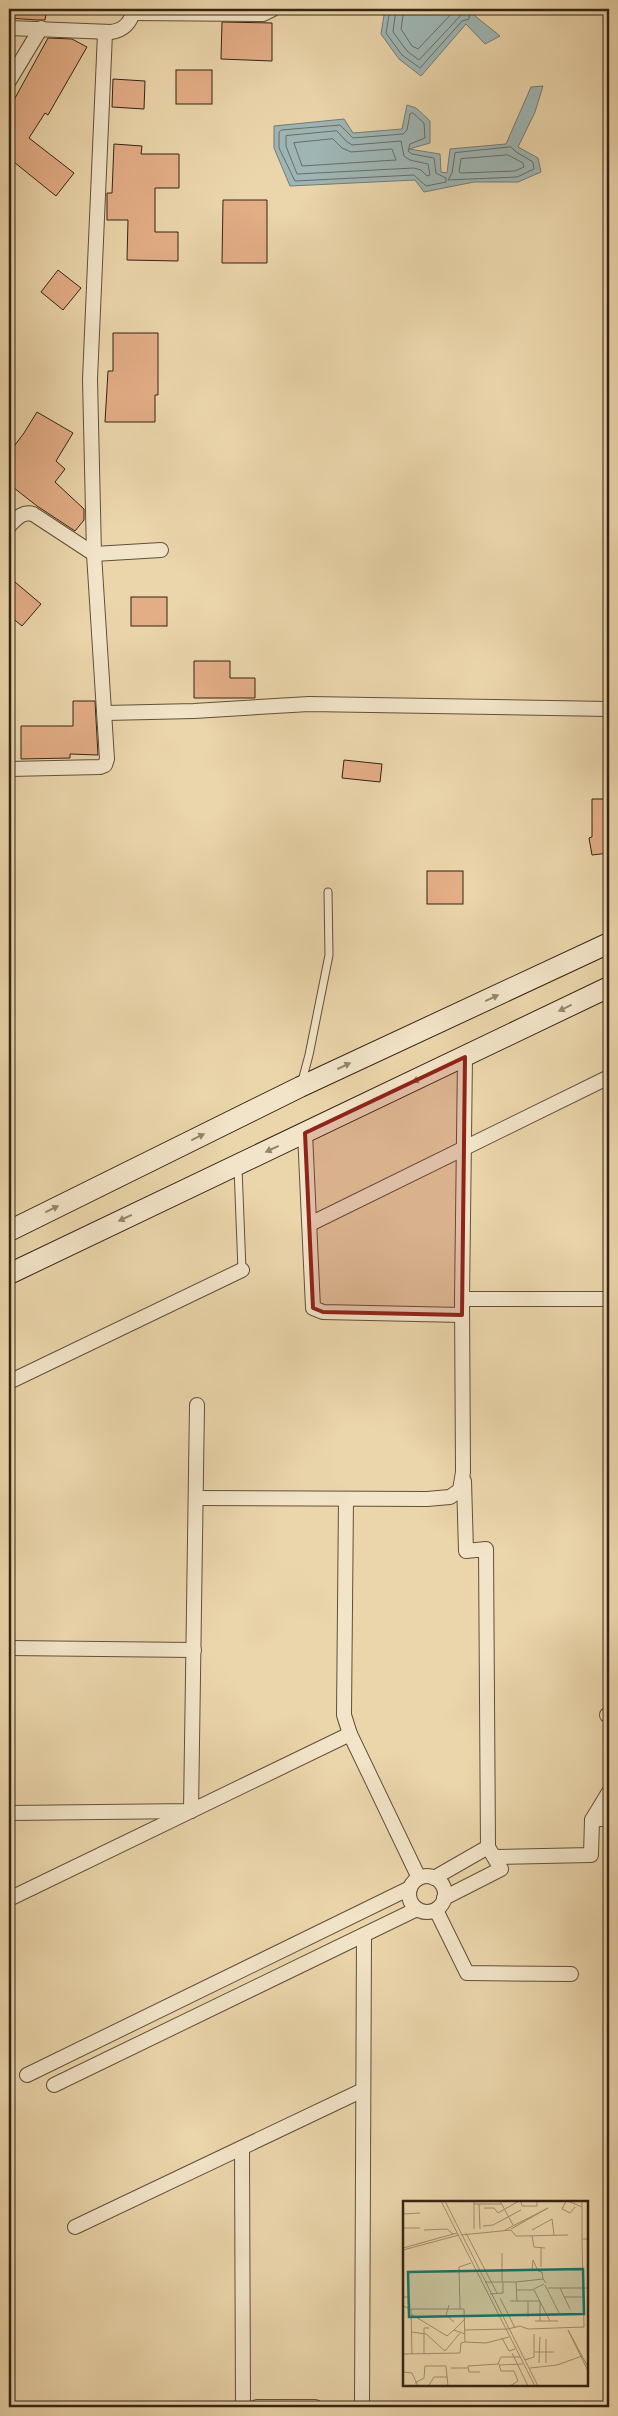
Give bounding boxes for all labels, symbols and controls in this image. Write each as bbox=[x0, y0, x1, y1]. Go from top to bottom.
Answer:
one-way arrow bbox=[485, 994, 499, 1002]
one-way arrow bbox=[558, 1004, 572, 1012]
one-way arrow bbox=[337, 1062, 351, 1070]
one-way arrow bbox=[412, 1075, 426, 1083]
one-way arrow bbox=[191, 1133, 205, 1141]
one-way arrow bbox=[265, 1145, 279, 1153]
one-way arrow bbox=[45, 1205, 60, 1213]
one-way arrow bbox=[118, 1214, 133, 1223]
inset map bbox=[403, 2201, 588, 2386]

